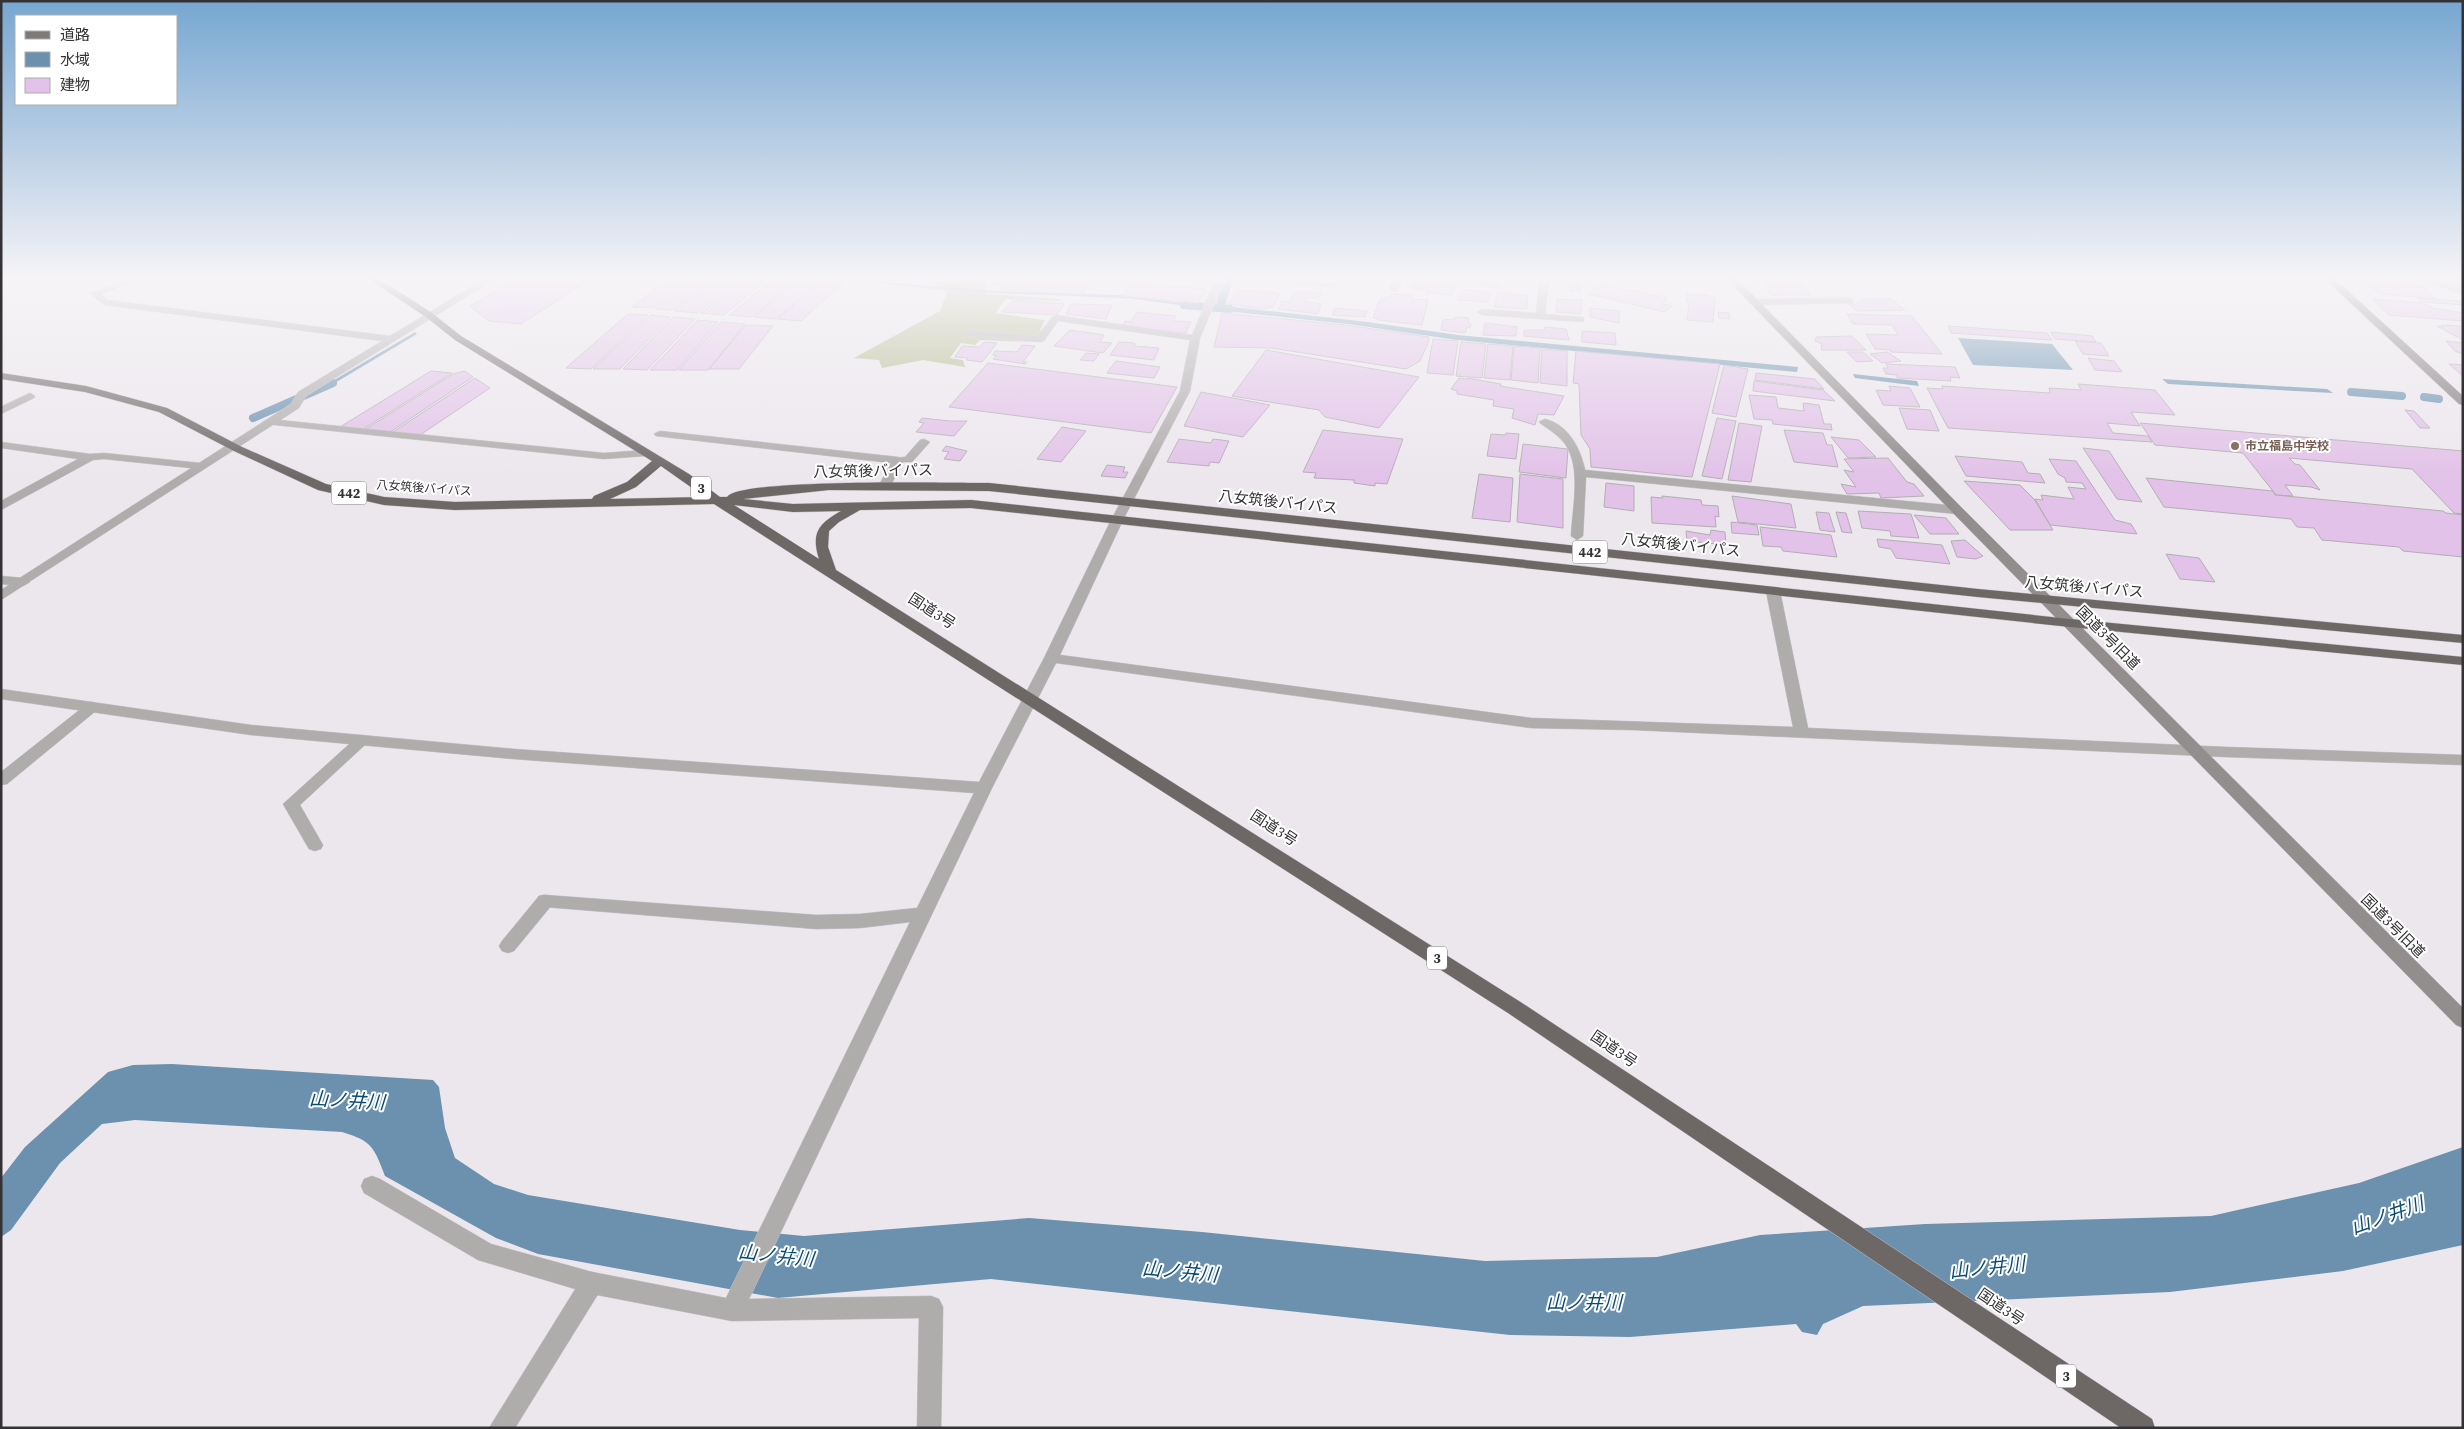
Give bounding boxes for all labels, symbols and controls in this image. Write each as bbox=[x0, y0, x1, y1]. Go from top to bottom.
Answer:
legend bbox=[15, 15, 178, 105]
text: 道路 bbox=[60, 24, 90, 45]
text: 水域 bbox=[60, 49, 90, 70]
text: 建物 bbox=[60, 74, 90, 95]
place label: 市立福島中学校 bbox=[2245, 438, 2329, 454]
marker: 市立福島中学校 bbox=[2229, 440, 2241, 452]
street label: 八女筑後バイパス bbox=[813, 459, 933, 482]
road number: 3 bbox=[691, 476, 711, 499]
street label: 八女筑後バイパス bbox=[376, 477, 472, 499]
road number: 442 bbox=[332, 482, 366, 504]
street label: 八女筑後バイパス bbox=[1217, 485, 1339, 518]
street label: 八女筑後バイパス bbox=[1620, 528, 1742, 561]
road number: 442 bbox=[1572, 540, 1608, 564]
street label: 八女筑後バイパス bbox=[2024, 571, 2145, 602]
street label: 国道3号 bbox=[905, 587, 960, 634]
street label: 国道3号旧道 bbox=[2072, 601, 2145, 674]
street label: 国道3号 bbox=[1247, 804, 1302, 851]
street label: 国道3号旧道 bbox=[2357, 889, 2430, 962]
road number: 3 bbox=[1427, 946, 1447, 970]
street label: 国道3号 bbox=[1587, 1025, 1642, 1072]
water label: 山ノ井川 bbox=[308, 1085, 388, 1115]
water label: 山ノ井川 bbox=[2347, 1189, 2429, 1240]
water label: 山ノ井川 bbox=[737, 1238, 817, 1272]
water label: 山ノ井川 bbox=[1948, 1250, 2028, 1284]
water label: 山ノ井川 bbox=[1141, 1255, 1221, 1287]
street label: 国道3号 bbox=[1974, 1283, 2029, 1330]
water label: 山ノ井川 bbox=[1546, 1289, 1624, 1315]
road number: 3 bbox=[2056, 1364, 2076, 1388]

